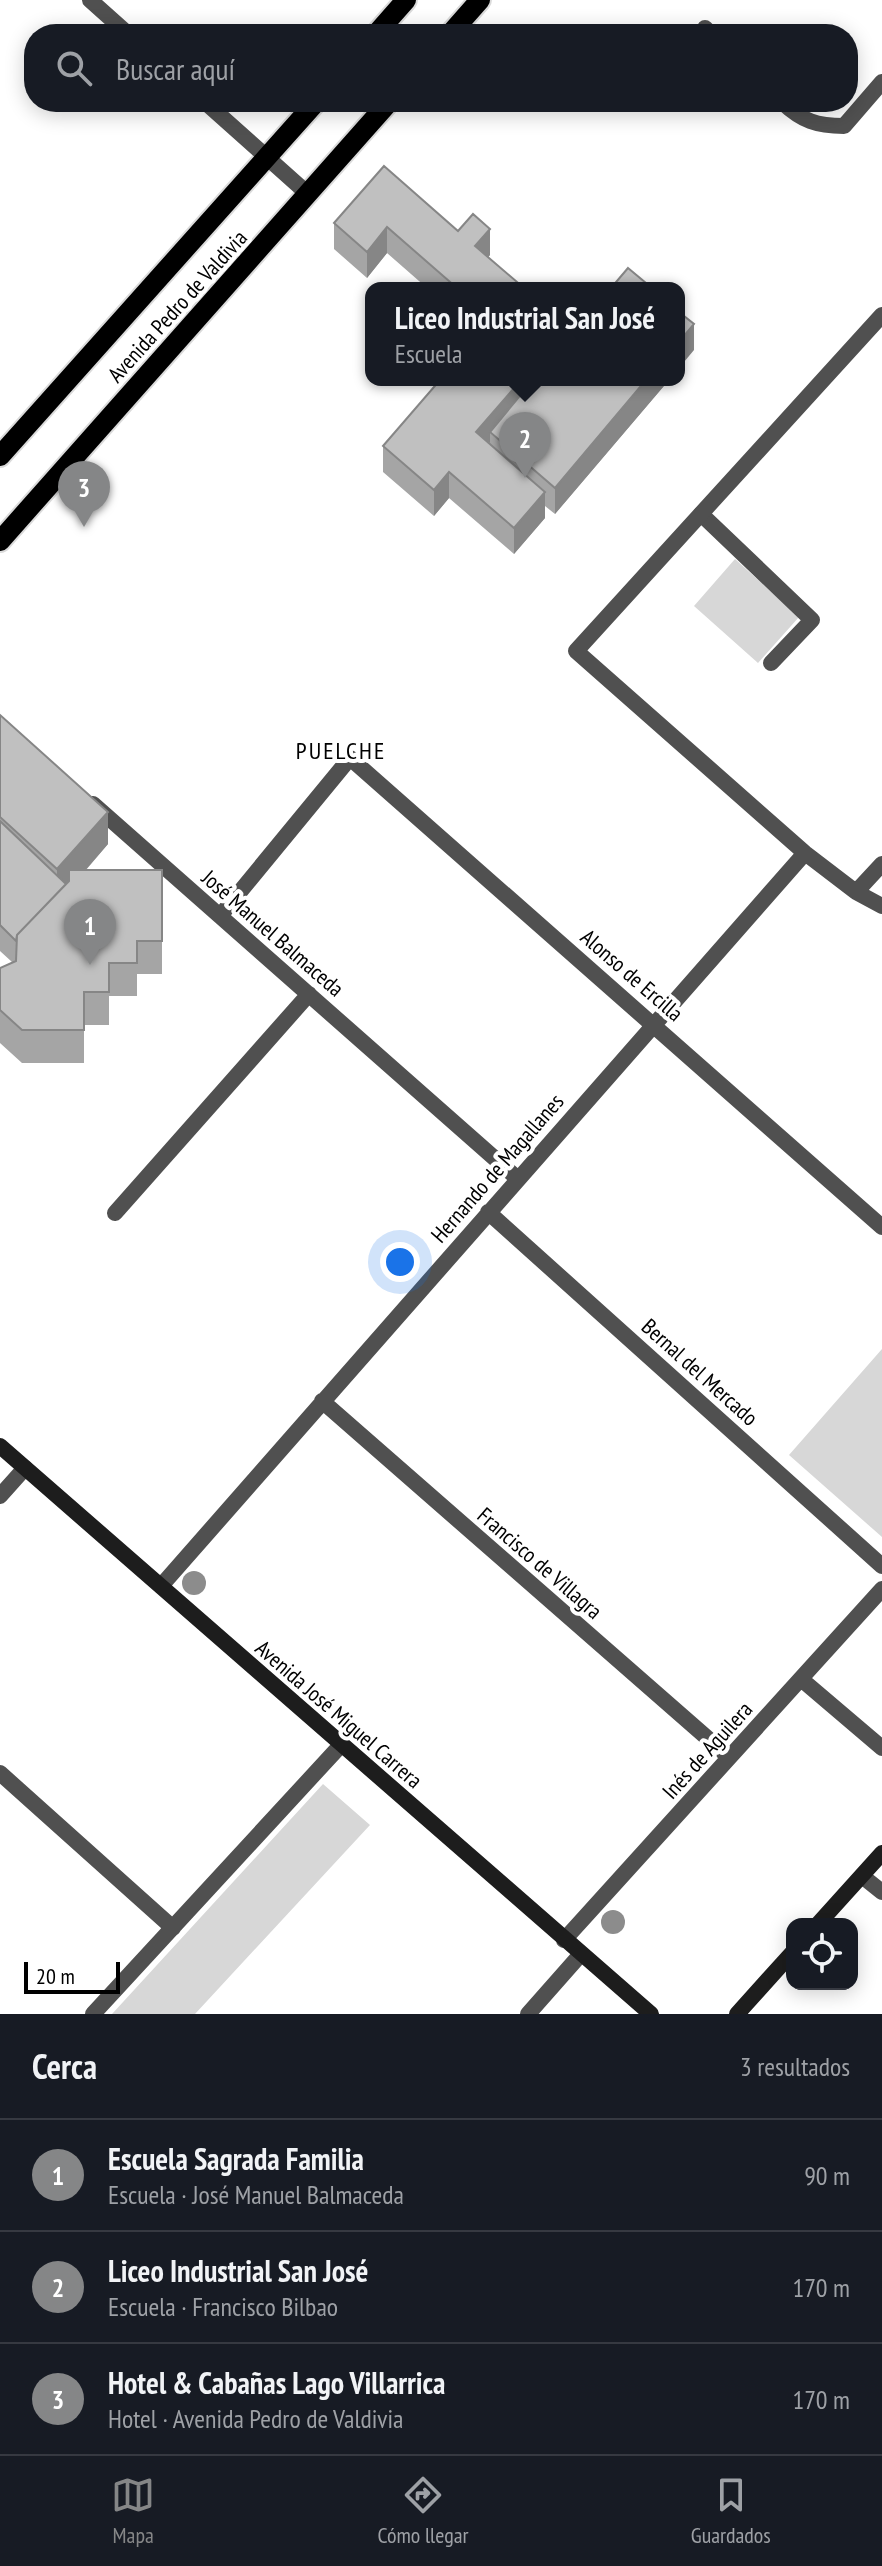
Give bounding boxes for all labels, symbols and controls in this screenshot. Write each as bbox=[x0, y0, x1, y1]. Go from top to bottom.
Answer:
search box bbox=[24, 24, 858, 112]
icon: search bbox=[52, 46, 96, 90]
text: Buscar aquí bbox=[116, 49, 235, 88]
street label: Avenida Pedro de Valdivia bbox=[101, 224, 253, 388]
popup bbox=[365, 282, 685, 386]
text: Liceo Industrial San José bbox=[395, 298, 655, 337]
text: Escuela bbox=[395, 337, 462, 370]
pin: 2 bbox=[499, 412, 551, 478]
pin: 3 bbox=[58, 461, 110, 527]
district label: PUELCHE bbox=[296, 735, 386, 766]
street label: José Manuel Balmaceda bbox=[195, 863, 350, 1002]
pin: 1 bbox=[64, 899, 116, 965]
street label: Alonso de Ercilla bbox=[575, 923, 689, 1027]
street label: Hernando de Magallanes bbox=[425, 1088, 569, 1248]
your location bbox=[380, 1242, 420, 1282]
street label: Bernal del Mercado bbox=[636, 1312, 764, 1432]
street label: Francisco de Villagra bbox=[472, 1501, 608, 1625]
street label: Avenida José Miguel Carrera bbox=[250, 1634, 428, 1794]
street label: Inés de Aguilera bbox=[656, 1695, 758, 1805]
map controls bbox=[786, 1918, 858, 1990]
button: locate bbox=[786, 1918, 858, 1990]
scale bar bbox=[24, 1958, 120, 1994]
text: 20 m bbox=[36, 1962, 75, 1990]
text: Cerca bbox=[32, 2044, 97, 2088]
text: 3 resultados bbox=[740, 2050, 850, 2083]
text: Escuela Sagrada Familia bbox=[108, 2139, 364, 2178]
text: 1 bbox=[52, 2159, 64, 2192]
text: 90 m bbox=[804, 2159, 850, 2192]
text: Escuela · José Manuel Balmaceda bbox=[108, 2178, 404, 2211]
text: Liceo Industrial San José bbox=[108, 2251, 368, 2290]
text: 2 bbox=[52, 2271, 64, 2304]
text: 170 m bbox=[792, 2271, 850, 2304]
text: Escuela · Francisco Bilbao bbox=[108, 2290, 338, 2323]
text: Hotel & Cabañas Lago Villarrica bbox=[108, 2363, 446, 2402]
text: 3 bbox=[52, 2383, 64, 2416]
text: 170 m bbox=[792, 2383, 850, 2416]
text: Hotel · Avenida Pedro de Valdivia bbox=[108, 2402, 404, 2435]
tab: Mapa bbox=[111, 2473, 155, 2549]
tab: Cómo llegar bbox=[378, 2473, 468, 2549]
tab: Guardados bbox=[691, 2473, 771, 2549]

